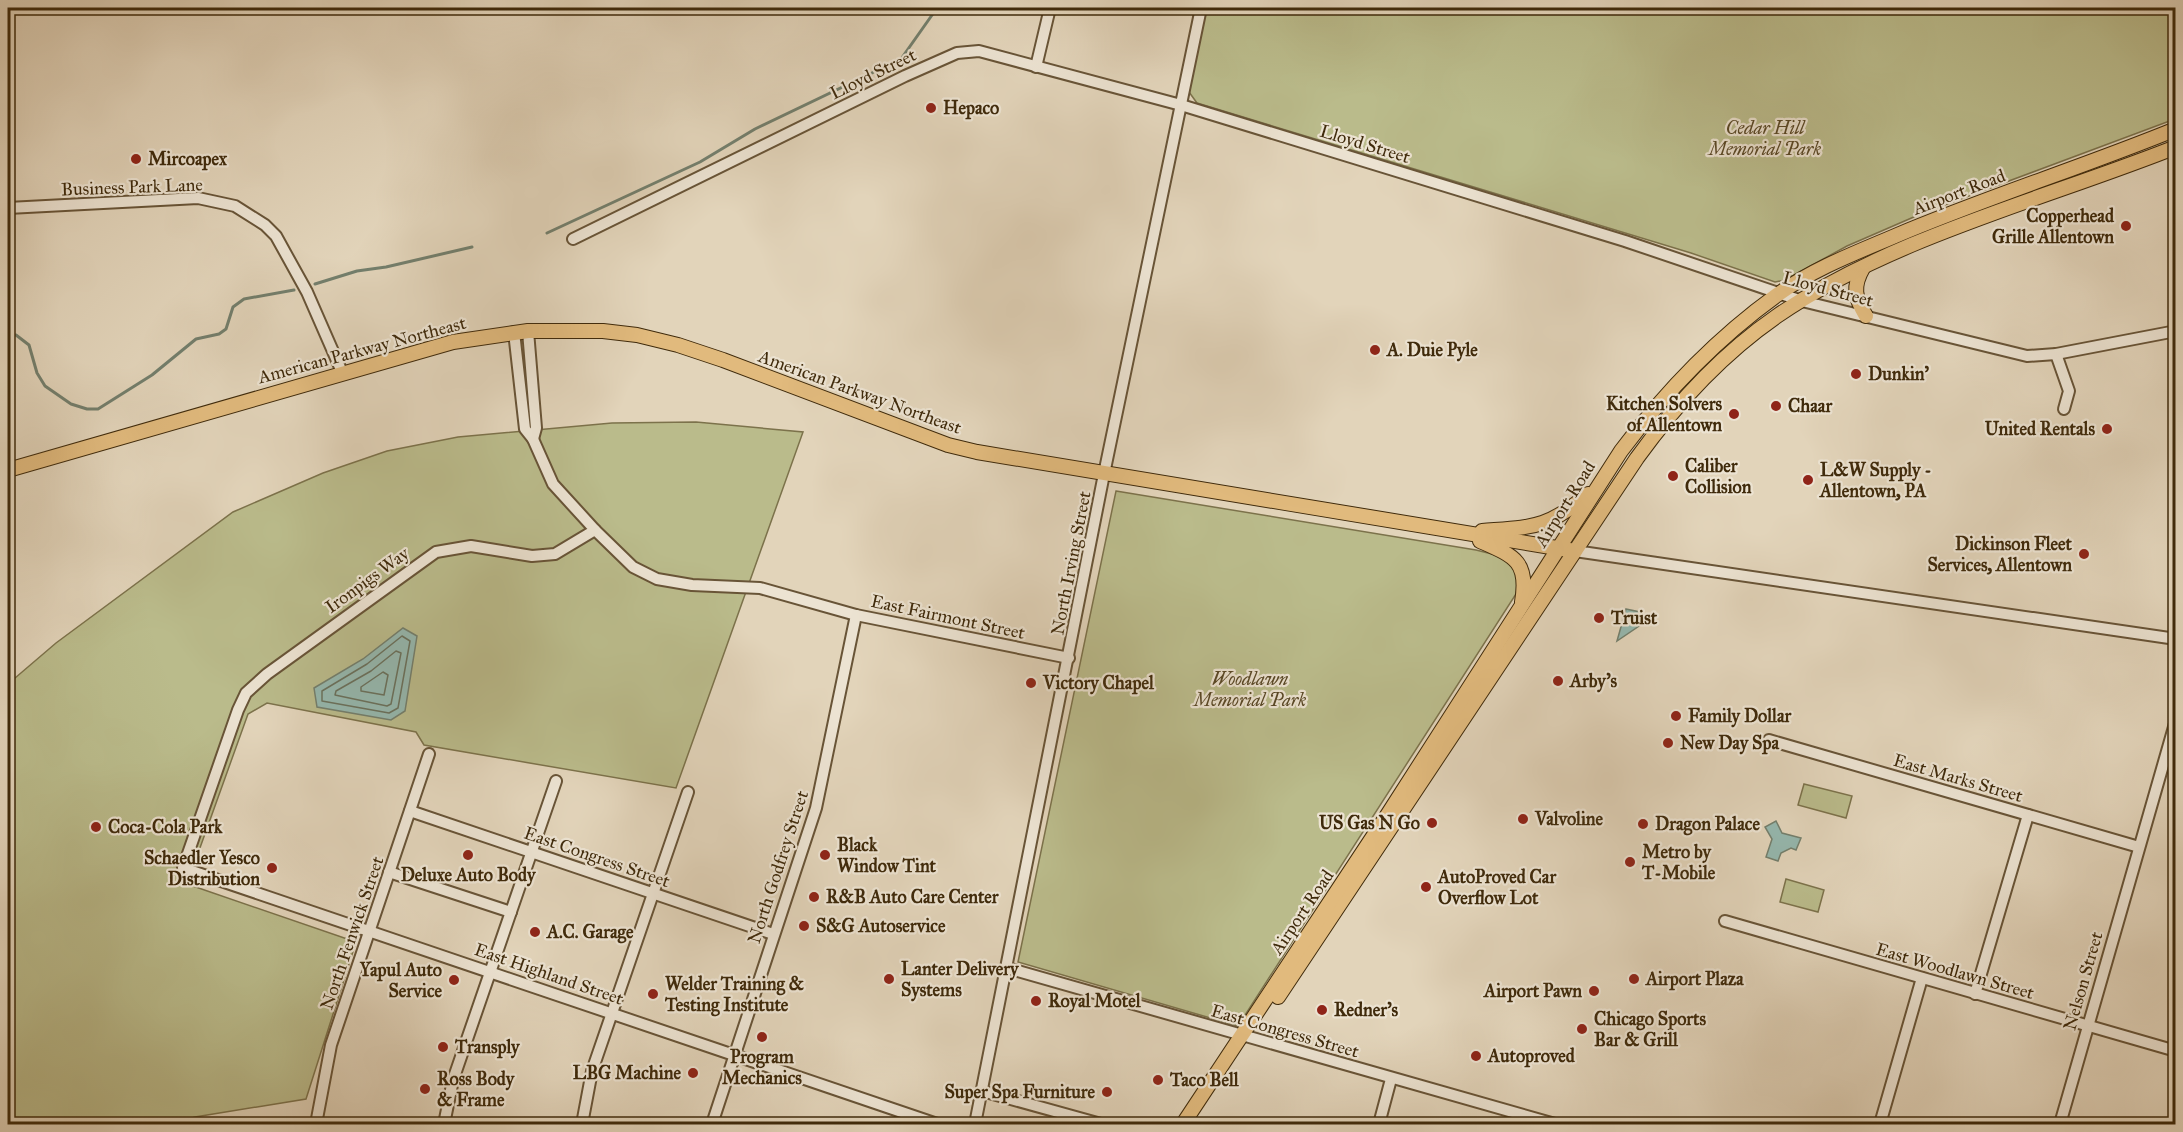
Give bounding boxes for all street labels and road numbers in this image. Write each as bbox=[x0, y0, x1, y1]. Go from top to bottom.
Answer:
street label: Lloyd Street bbox=[826, 43, 920, 104]
street label: Lloyd Street bbox=[1317, 120, 1413, 168]
street label: Airport Road bbox=[1909, 164, 2008, 220]
street label: Business Park Lane bbox=[61, 174, 203, 200]
street label: Lloyd Street bbox=[1780, 266, 1876, 312]
street label: American Parkway Northeast bbox=[255, 311, 469, 389]
street label: American Parkway Northeast bbox=[755, 345, 965, 439]
street label: Airport Road bbox=[1529, 457, 1600, 552]
street label: North Irving Street bbox=[1046, 489, 1097, 637]
street label: Ironpigs Way bbox=[321, 542, 414, 619]
street label: East Fairmont Street bbox=[869, 590, 1028, 644]
street label: East Marks Street bbox=[1891, 749, 2026, 807]
street label: North Godfrey Street bbox=[743, 787, 813, 946]
street label: East Congress Street bbox=[521, 822, 673, 893]
street label: North Fenwick Street bbox=[315, 853, 389, 1013]
street label: Airport Road bbox=[1265, 865, 1338, 959]
street label: Nelson Street bbox=[2058, 929, 2108, 1033]
street label: East Highland Street bbox=[471, 938, 627, 1011]
street label: East Woodlawn Street bbox=[1873, 938, 2037, 1004]
street label: East Congress Street bbox=[1208, 999, 1362, 1064]

